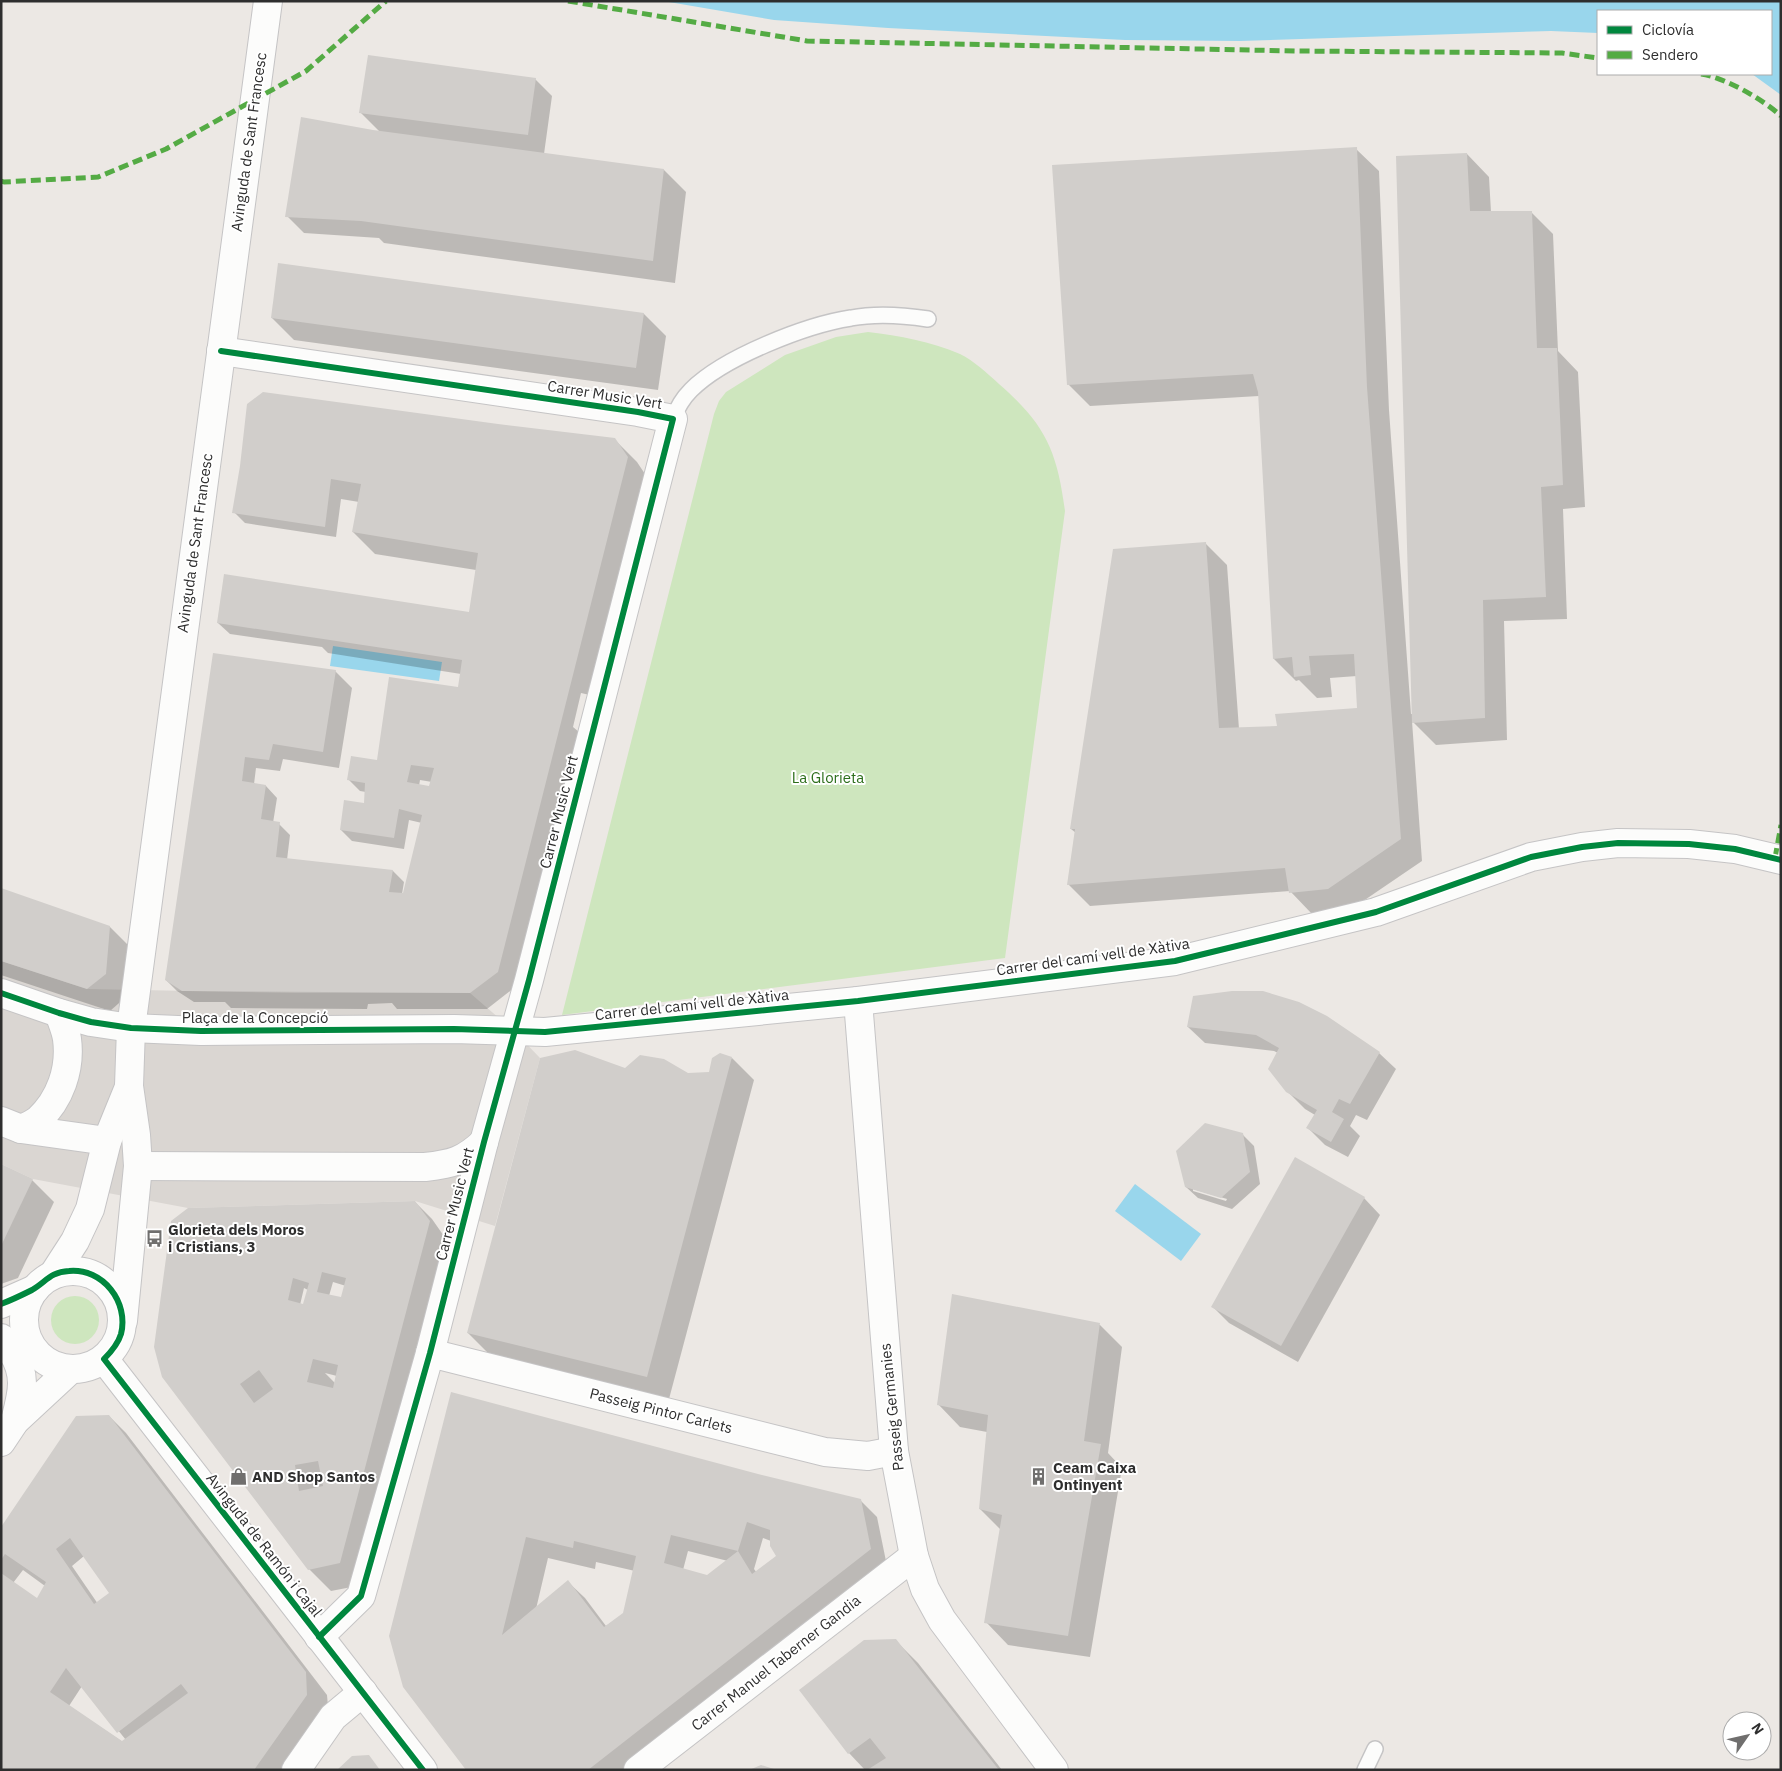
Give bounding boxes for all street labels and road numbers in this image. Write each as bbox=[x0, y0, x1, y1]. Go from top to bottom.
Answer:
street label: Avinguda de Sant Francesc bbox=[227, 51, 271, 233]
street label: Carrer Music Vert bbox=[546, 376, 664, 413]
street label: Avinguda de Sant Francesc bbox=[173, 452, 217, 634]
street label: Carrer Music Vert bbox=[535, 753, 582, 871]
street label: Carrer del camí vell de Xàtiva bbox=[995, 934, 1191, 979]
street label: Carrer del camí vell de Xàtiva bbox=[594, 985, 790, 1024]
street label: Plaça de la Concepció bbox=[182, 1008, 328, 1027]
street label: Carrer Music Vert bbox=[431, 1145, 478, 1263]
street label: Passeig Germanies bbox=[875, 1342, 908, 1472]
street label: Passeig Pintor Carlets bbox=[588, 1384, 735, 1437]
street label: Avinguda de Ramón i Cajal bbox=[202, 1469, 327, 1620]
street label: Carrer Manuel Taberner Gandia bbox=[687, 1591, 864, 1735]

